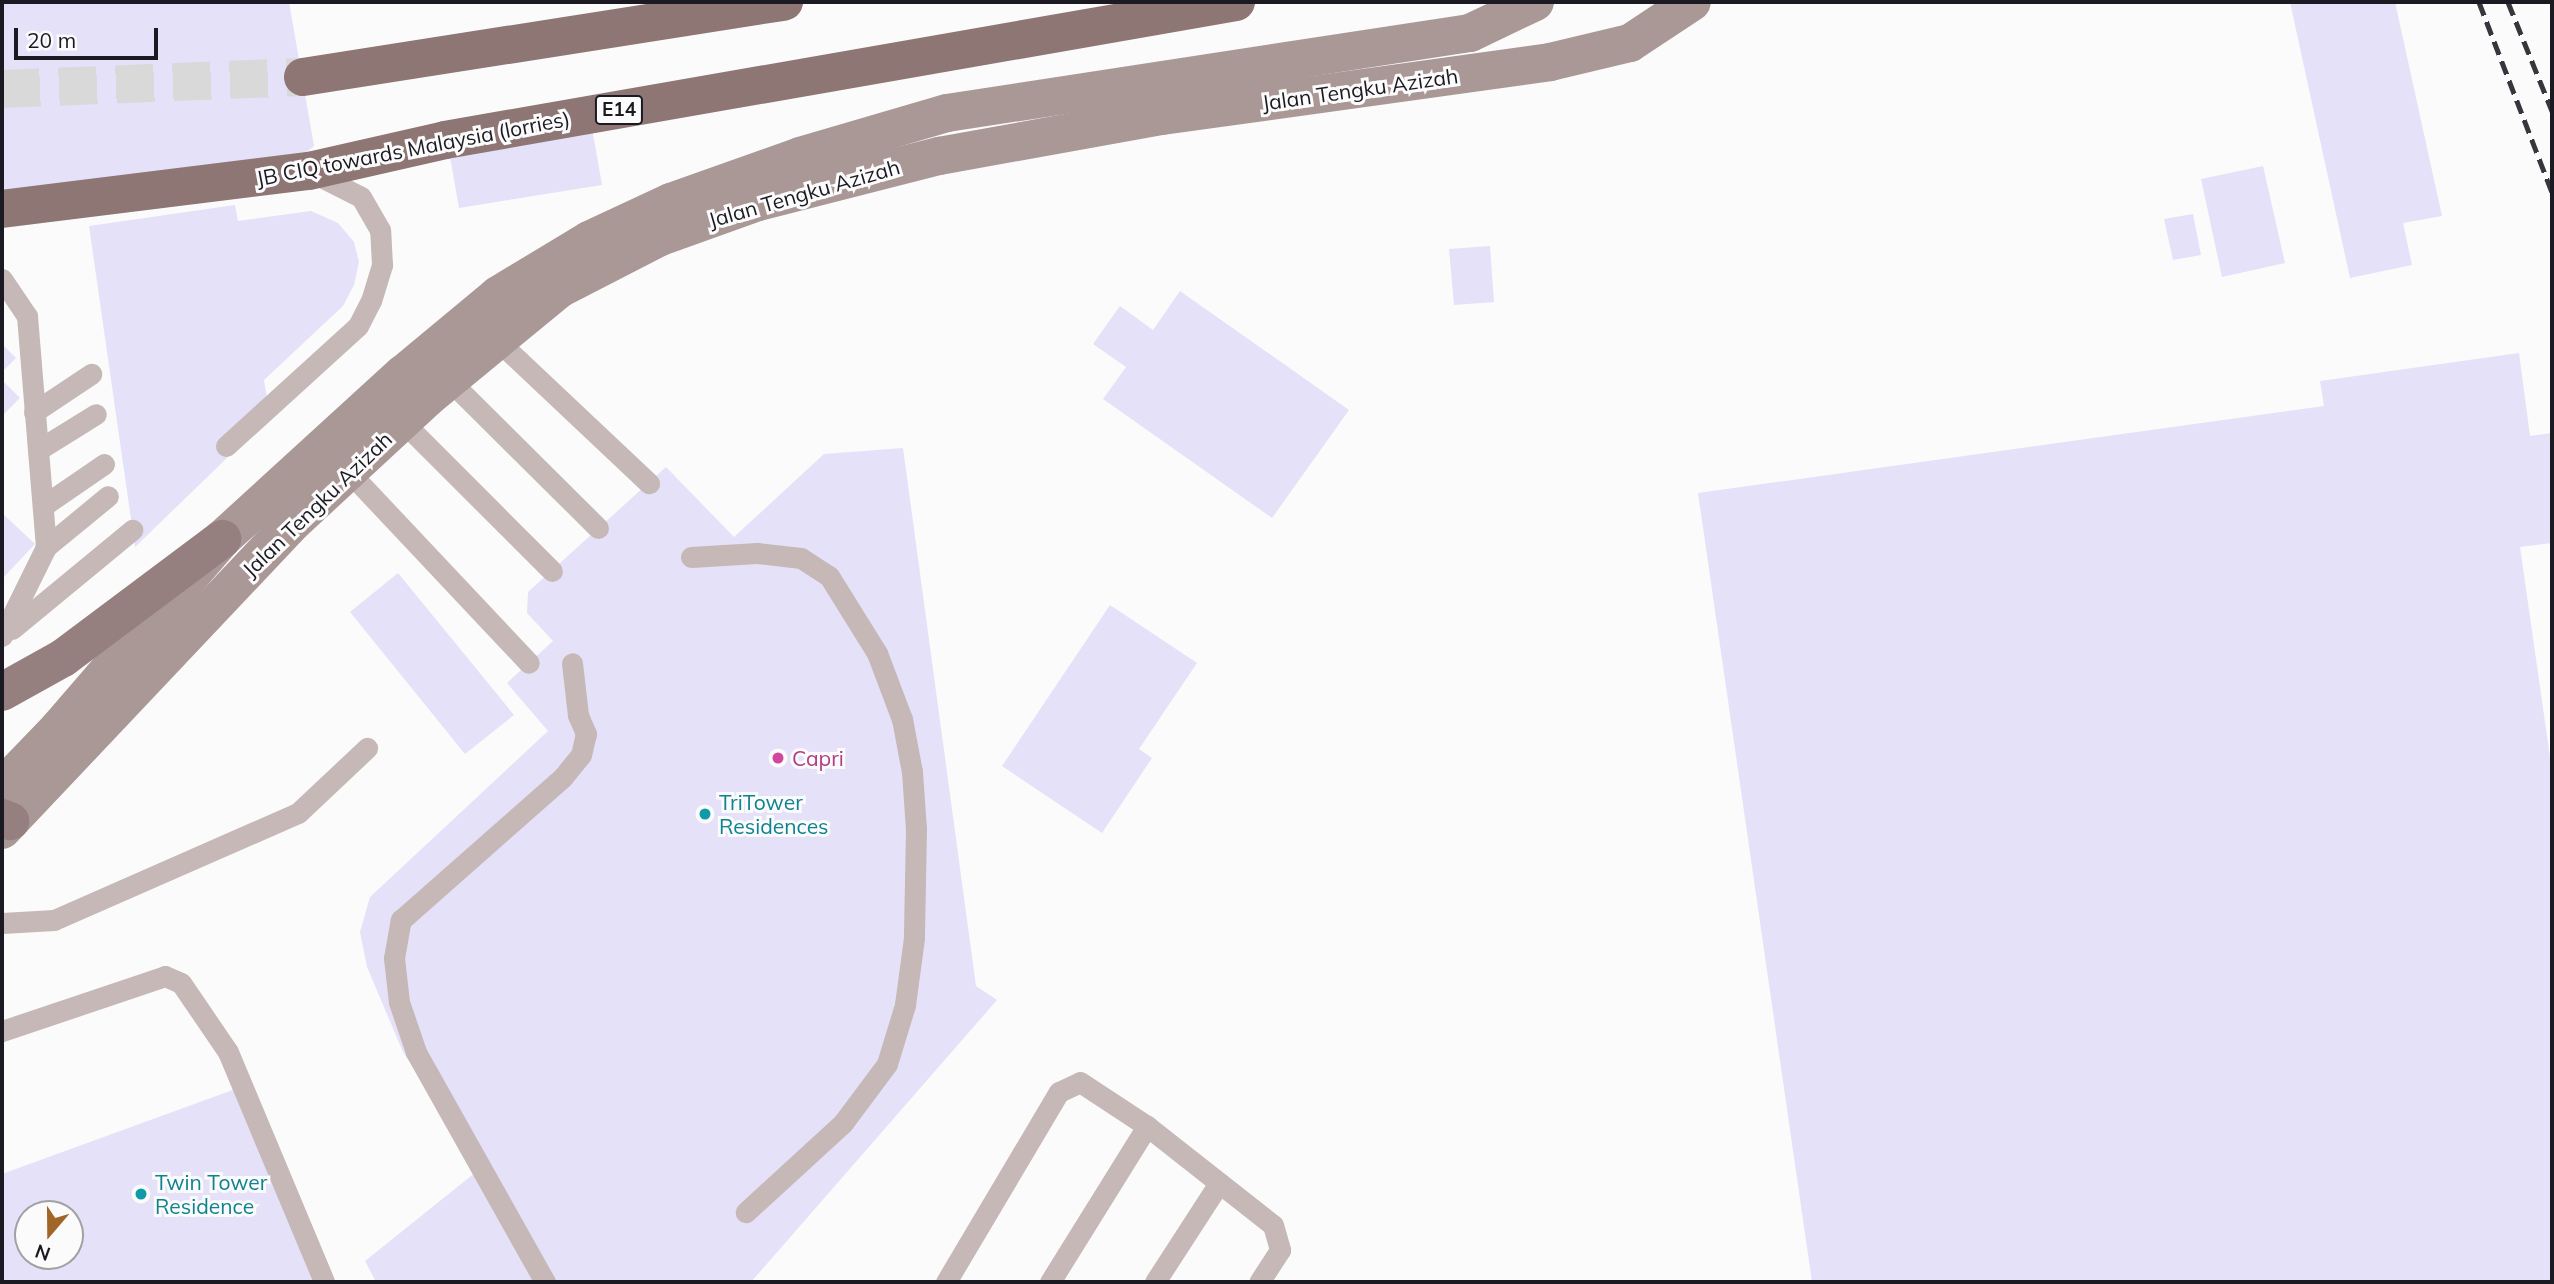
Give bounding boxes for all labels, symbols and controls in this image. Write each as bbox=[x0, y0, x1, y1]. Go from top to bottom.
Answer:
scale bar bbox=[18, 14, 161, 58]
text: 20 m bbox=[27, 27, 76, 53]
street label: Jalan Tengku Azizah bbox=[1260, 63, 1460, 115]
road number: E14 bbox=[594, 94, 644, 125]
street label: JB CIQ towards Malaysia (lorries) bbox=[254, 105, 572, 191]
street label: Jalan Tengku Azizah bbox=[705, 154, 903, 232]
street label: Jalan Tengku Azizah bbox=[237, 426, 397, 582]
place label: Capri bbox=[792, 745, 844, 771]
marker: Capri bbox=[770, 750, 786, 766]
place label: TriTower Residences bbox=[719, 789, 828, 839]
marker: TriTower Residences bbox=[697, 806, 713, 822]
place label: Twin Tower Residence bbox=[155, 1169, 267, 1219]
marker: Twin Tower Residence bbox=[133, 1186, 149, 1202]
north arrow bbox=[14, 1200, 84, 1270]
text: N bbox=[32, 1239, 53, 1267]

